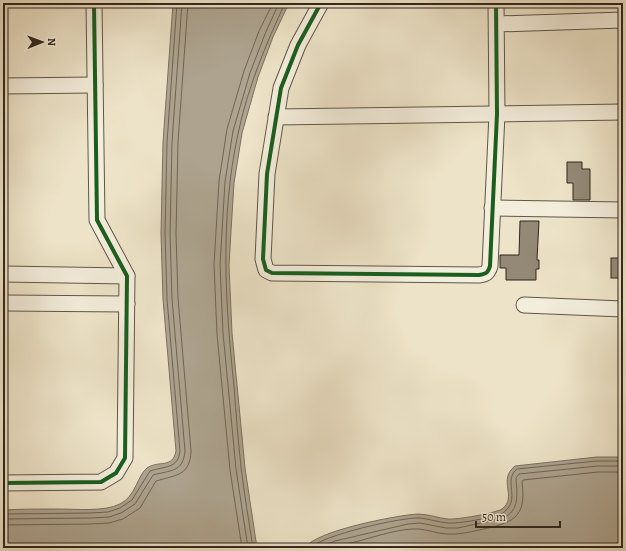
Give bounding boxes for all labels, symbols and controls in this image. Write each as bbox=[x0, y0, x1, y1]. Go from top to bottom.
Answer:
north arrow bbox=[22, 22, 62, 62]
text: N bbox=[44, 38, 59, 46]
scale bar bbox=[476, 503, 560, 529]
text: 50 m bbox=[482, 509, 506, 525]

